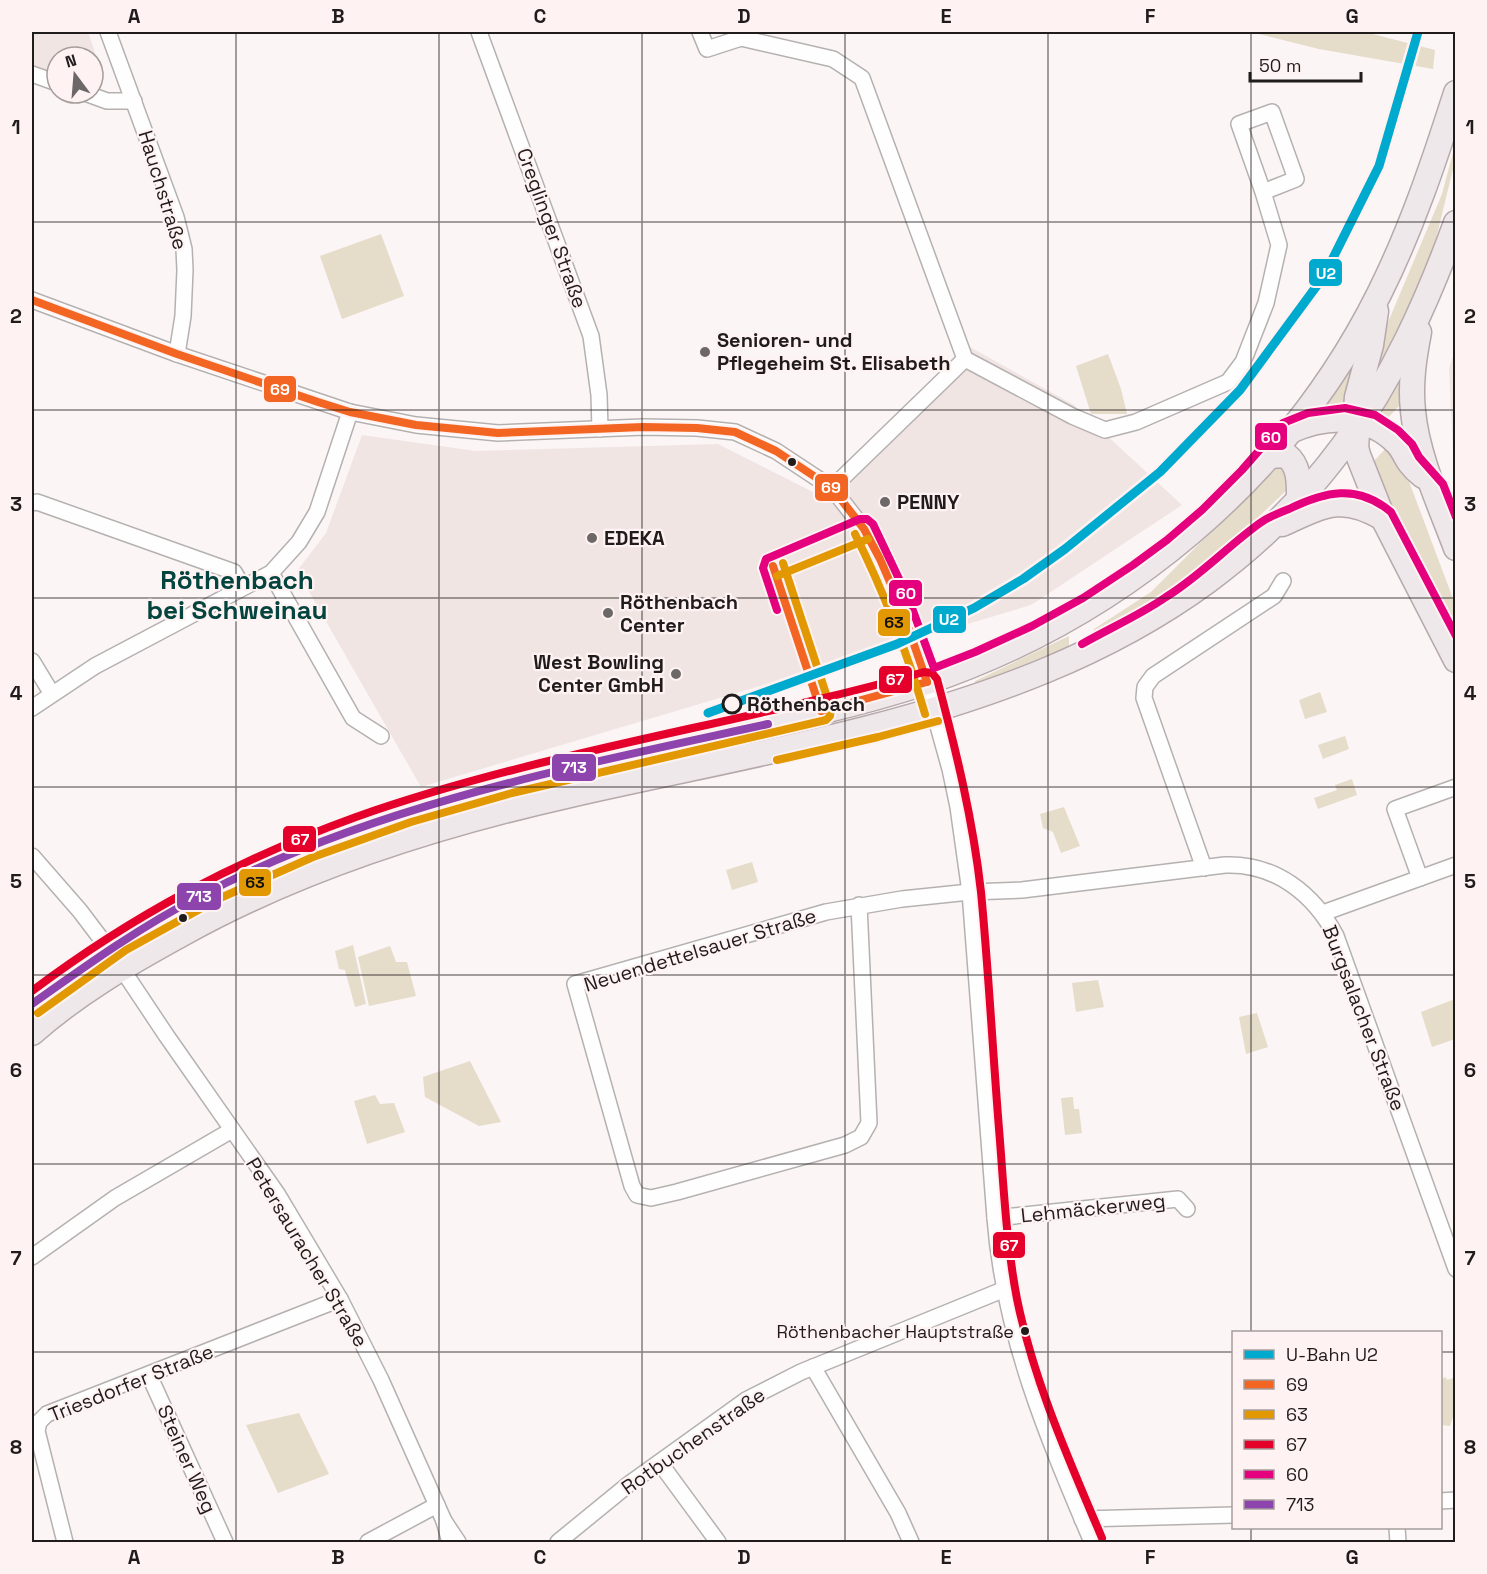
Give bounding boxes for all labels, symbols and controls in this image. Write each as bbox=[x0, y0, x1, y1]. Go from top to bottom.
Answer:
text: A bbox=[128, 3, 141, 29]
text: B bbox=[331, 3, 345, 29]
text: C bbox=[534, 3, 547, 29]
text: D bbox=[737, 3, 751, 29]
text: E bbox=[940, 3, 952, 29]
text: F bbox=[1145, 3, 1156, 29]
text: G bbox=[1345, 3, 1359, 29]
north arrow bbox=[45, 45, 105, 105]
scale bar bbox=[1250, 45, 1361, 83]
text: N bbox=[63, 49, 79, 73]
text: 50 m bbox=[1259, 54, 1301, 77]
text: 1 bbox=[11, 114, 21, 140]
text: 1 bbox=[1465, 114, 1475, 140]
street label: Hauchstraße bbox=[133, 127, 193, 253]
street label: Creglinger Straße bbox=[511, 144, 593, 312]
line badge: U2 bbox=[1308, 258, 1343, 287]
text: U2 bbox=[1316, 263, 1336, 284]
text: 2 bbox=[10, 303, 22, 329]
text: 2 bbox=[1464, 303, 1476, 329]
place label: Senioren- und Pflegeheim St. Elisabeth bbox=[717, 327, 951, 376]
marker: Senioren- und Pflegeheim St. Elisabeth bbox=[698, 345, 712, 359]
line badge: 69 bbox=[263, 375, 297, 403]
text: 69 bbox=[270, 379, 290, 400]
line badge: 60 bbox=[1254, 422, 1288, 451]
text: 60 bbox=[1261, 427, 1281, 448]
unlabelled marker bbox=[786, 456, 798, 468]
line badge: 69 bbox=[814, 473, 849, 502]
text: 69 bbox=[821, 477, 841, 498]
place label: PENNY bbox=[897, 489, 960, 515]
text: 3 bbox=[10, 491, 22, 517]
text: 3 bbox=[1464, 491, 1476, 517]
marker: PENNY bbox=[878, 495, 892, 509]
place label: EDEKA bbox=[604, 525, 665, 551]
marker: EDEKA bbox=[585, 531, 599, 545]
district label: Röthenbach bei Schweinau bbox=[146, 563, 328, 627]
line badge: 60 bbox=[888, 579, 923, 607]
text: 60 bbox=[896, 583, 916, 604]
place label: Röthenbach Center bbox=[620, 589, 738, 638]
line badge: U2 bbox=[932, 605, 967, 634]
marker: Röthenbach Center bbox=[601, 606, 615, 620]
line badge: 63 bbox=[877, 608, 911, 637]
text: U2 bbox=[939, 609, 959, 630]
text: 63 bbox=[884, 612, 904, 633]
place label: West Bowling Center GmbH bbox=[533, 649, 664, 698]
line badge: 67 bbox=[878, 665, 913, 694]
marker: West Bowling Center GmbH bbox=[669, 667, 683, 681]
text: 67 bbox=[886, 669, 904, 690]
text: 4 bbox=[10, 680, 23, 706]
text: 4 bbox=[1464, 680, 1477, 706]
place label: Röthenbach bbox=[747, 691, 865, 717]
marker: Röthenbach bbox=[722, 694, 742, 714]
line badge: 713 bbox=[551, 753, 597, 782]
text: 713 bbox=[561, 757, 587, 778]
line badge: 67 bbox=[282, 825, 317, 853]
text: 67 bbox=[291, 829, 309, 850]
text: 5 bbox=[10, 868, 22, 894]
line badge: 63 bbox=[238, 868, 272, 897]
text: 5 bbox=[1464, 868, 1476, 894]
text: 63 bbox=[245, 872, 265, 893]
line badge: 713 bbox=[176, 882, 222, 911]
text: 713 bbox=[186, 886, 212, 907]
street label: Neuendettelsauer Straße bbox=[581, 902, 819, 998]
unlabelled marker bbox=[177, 912, 189, 924]
street label: Burgsalacher Straße bbox=[1317, 921, 1411, 1115]
text: 6 bbox=[10, 1057, 22, 1083]
text: 6 bbox=[1464, 1057, 1476, 1083]
street label: Petersauracher Straße bbox=[240, 1152, 374, 1352]
street label: Lehmäckerweg bbox=[1019, 1187, 1167, 1229]
line badge: 67 bbox=[992, 1231, 1026, 1259]
text: 67 bbox=[1000, 1235, 1018, 1256]
text: 7 bbox=[10, 1245, 22, 1271]
text: 7 bbox=[1464, 1245, 1476, 1271]
place label: Röthenbacher Hauptstraße bbox=[776, 1320, 1014, 1343]
marker: Röthenbacher Hauptstraße bbox=[1019, 1325, 1031, 1337]
legend bbox=[1232, 1331, 1442, 1529]
street label: Triesdorfer Straße bbox=[45, 1338, 217, 1428]
text: U-Bahn U2 bbox=[1286, 1343, 1378, 1366]
text: 69 bbox=[1286, 1373, 1308, 1396]
street label: Rotbuchenstraße bbox=[616, 1382, 770, 1500]
street label: Steiner Weg bbox=[151, 1401, 223, 1517]
text: 63 bbox=[1286, 1403, 1308, 1426]
text: 67 bbox=[1286, 1433, 1307, 1456]
text: 8 bbox=[10, 1434, 22, 1460]
text: 8 bbox=[1464, 1434, 1476, 1460]
text: 60 bbox=[1286, 1463, 1309, 1486]
text: 713 bbox=[1286, 1493, 1314, 1516]
text: A bbox=[128, 1544, 141, 1570]
text: B bbox=[331, 1544, 345, 1570]
text: C bbox=[534, 1544, 547, 1570]
text: D bbox=[737, 1544, 751, 1570]
text: E bbox=[940, 1544, 952, 1570]
text: F bbox=[1145, 1544, 1156, 1570]
text: G bbox=[1345, 1544, 1359, 1570]

